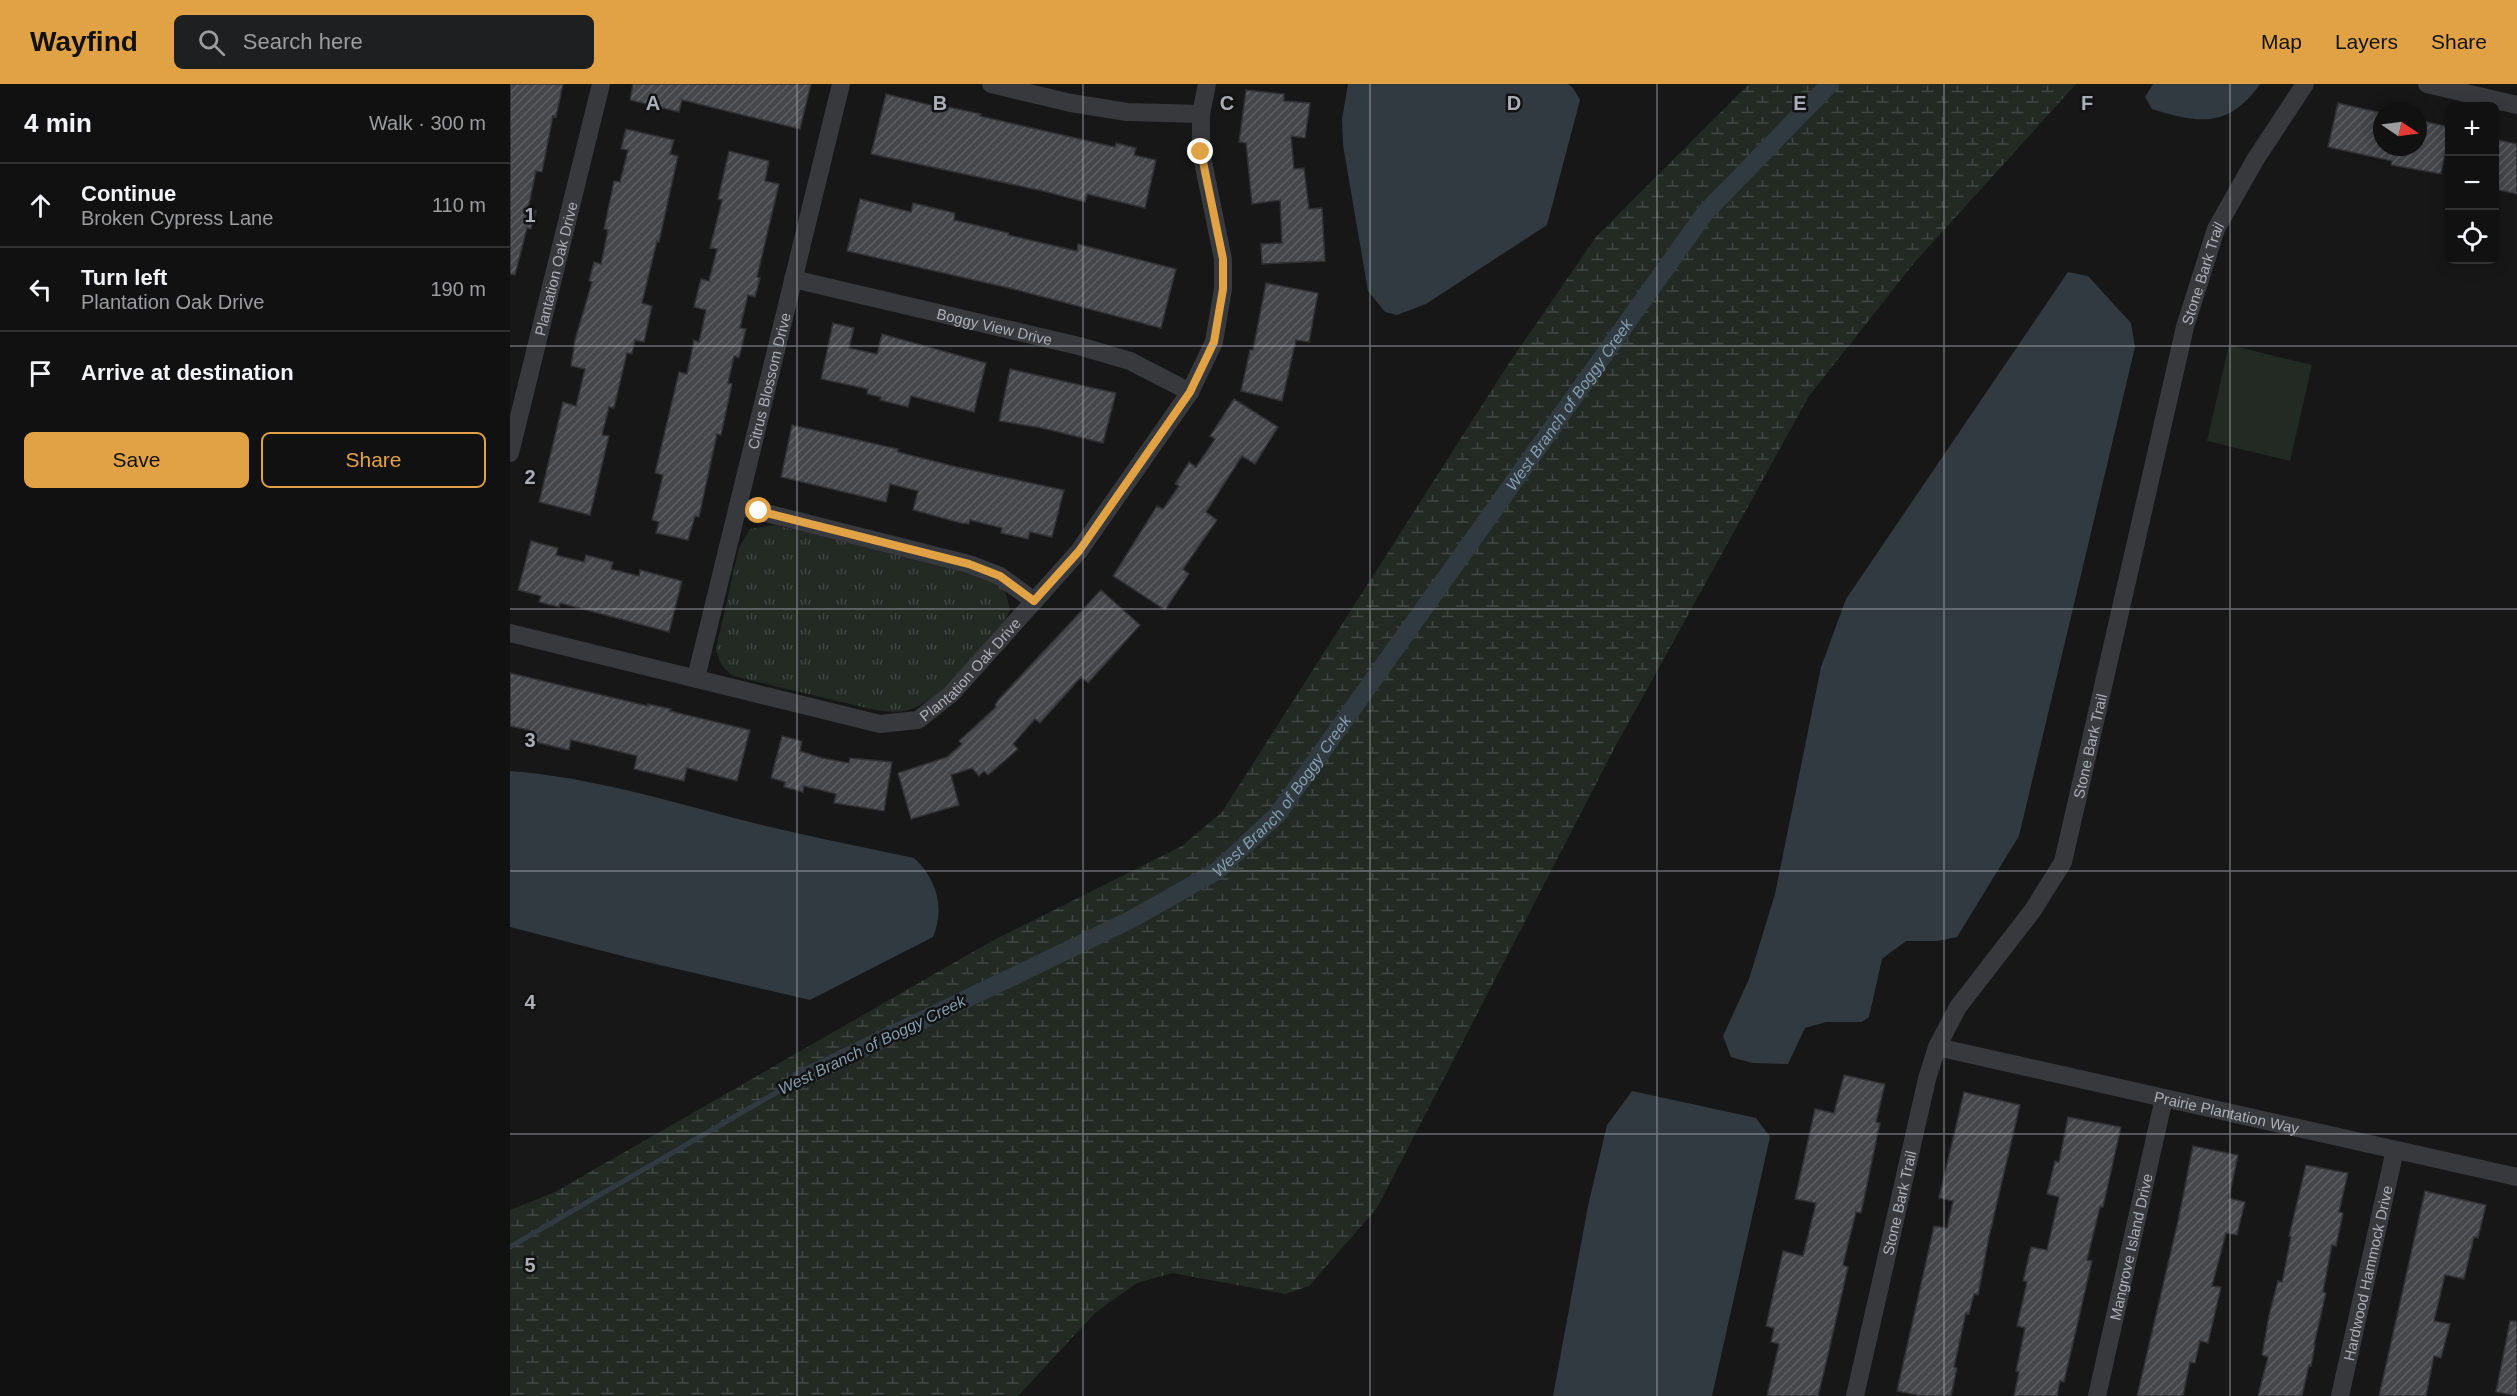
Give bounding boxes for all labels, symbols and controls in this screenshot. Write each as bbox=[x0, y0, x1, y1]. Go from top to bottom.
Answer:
search box bbox=[174, 15, 594, 69]
text: Wayfind bbox=[30, 26, 138, 57]
icon: search bbox=[195, 26, 228, 59]
text: Search here bbox=[243, 29, 363, 54]
text: Map bbox=[2261, 30, 2302, 53]
text: Layers bbox=[2335, 30, 2398, 53]
text: Share bbox=[2431, 30, 2487, 53]
text: A bbox=[646, 92, 660, 114]
text: B bbox=[933, 92, 947, 114]
text: C bbox=[1220, 92, 1234, 114]
text: D bbox=[1507, 92, 1521, 114]
text: E bbox=[1793, 92, 1807, 114]
text: F bbox=[2081, 92, 2093, 114]
north arrow bbox=[2373, 102, 2427, 156]
map controls bbox=[2445, 102, 2499, 264]
button: + bbox=[2445, 102, 2499, 156]
text: 4 min bbox=[24, 108, 92, 138]
text: Walk · 300 m bbox=[369, 112, 486, 134]
route end bbox=[1187, 138, 1213, 164]
button: − bbox=[2445, 156, 2499, 210]
text: Continue bbox=[81, 181, 176, 206]
icon: ahead bbox=[24, 189, 57, 222]
text: 110 m bbox=[432, 194, 486, 216]
street label: Plantation Oak Drive bbox=[531, 200, 580, 337]
text: 1 bbox=[524, 204, 536, 226]
text: Broken Cypress Lane bbox=[81, 207, 273, 229]
button: locate bbox=[2445, 210, 2499, 264]
street label: Stone Bark Trail bbox=[2178, 219, 2227, 327]
text: Turn left bbox=[81, 265, 167, 290]
icon: left bbox=[24, 273, 57, 306]
text: 190 m bbox=[430, 278, 486, 300]
text: Plantation Oak Drive bbox=[81, 291, 264, 313]
street label: Boggy View Drive bbox=[935, 304, 1054, 348]
street label: Citrus Blossom Drive bbox=[744, 311, 793, 451]
water label: West Branch of Boggy Creek bbox=[1502, 315, 1636, 494]
icon: arrive bbox=[24, 357, 57, 390]
text: Arrive at destination bbox=[81, 360, 294, 385]
button: Save bbox=[24, 432, 249, 488]
button: Share bbox=[261, 432, 486, 488]
text: 2 bbox=[524, 466, 536, 488]
route start bbox=[745, 497, 771, 523]
street label: Plantation Oak Drive bbox=[916, 614, 1024, 724]
street label: Stone Bark Trail bbox=[2069, 692, 2110, 800]
water label: West Branch of Boggy Creek bbox=[1209, 711, 1354, 880]
text: 3 bbox=[524, 729, 536, 751]
text: 4 bbox=[524, 991, 536, 1013]
water label: West Branch of Boggy Creek bbox=[776, 992, 969, 1098]
street label: Prairie Plantation Way bbox=[2153, 1087, 2301, 1137]
street label: Stone Bark Trail bbox=[1879, 1149, 1919, 1257]
street label: Mangrove Island Drive bbox=[2106, 1172, 2155, 1322]
street label: Hardwood Hammock Drive bbox=[2340, 1184, 2395, 1362]
text: 5 bbox=[524, 1254, 536, 1276]

